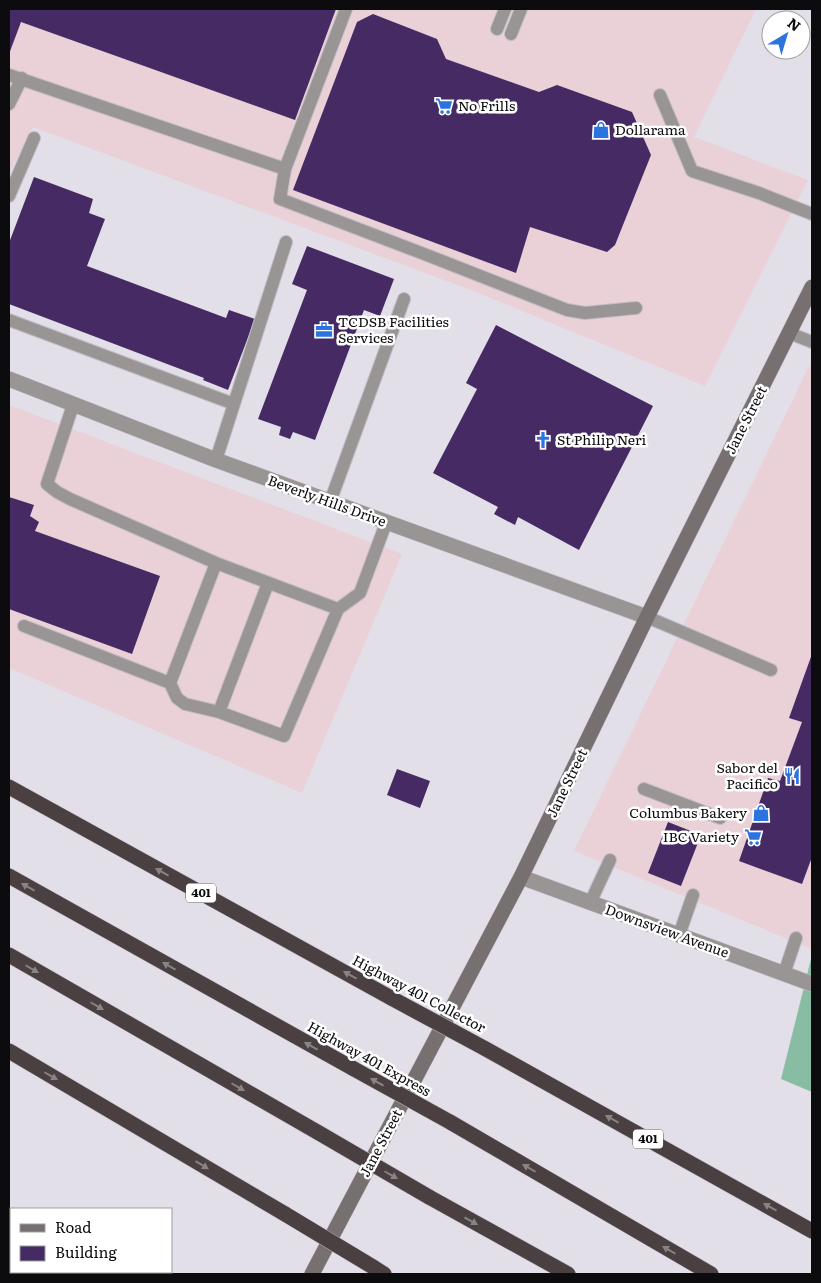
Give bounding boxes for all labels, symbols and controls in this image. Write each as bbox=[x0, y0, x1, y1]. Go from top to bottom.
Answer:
north arrow bbox=[761, 10, 811, 60]
text: N bbox=[784, 12, 806, 36]
place label: No Frills bbox=[458, 95, 515, 115]
supermarket icon: No Frills bbox=[434, 96, 454, 116]
place label: Dollarama bbox=[615, 119, 686, 139]
shop icon: Dollarama bbox=[591, 120, 611, 140]
place label: TCDSB Facilities Services bbox=[338, 311, 449, 347]
office icon: TCDSB Facilities Services bbox=[314, 320, 334, 340]
street label: Jane Street bbox=[719, 382, 771, 457]
place label: St Philip Neri bbox=[557, 429, 647, 449]
church icon: St Philip Neri bbox=[533, 430, 553, 450]
street label: Beverly Hills Drive bbox=[265, 469, 389, 531]
street label: Jane Street bbox=[541, 745, 591, 820]
place label: Sabor del Pacifico bbox=[716, 757, 778, 793]
restaurant icon: Sabor del Pacifico bbox=[782, 766, 802, 786]
place label: Columbus Bakery bbox=[629, 802, 748, 822]
shop icon: Columbus Bakery bbox=[751, 803, 771, 823]
place label: IBC Variety bbox=[663, 826, 740, 846]
supermarket icon: IBC Variety bbox=[743, 827, 763, 847]
one-way arrow bbox=[155, 867, 168, 876]
one-way arrow bbox=[21, 882, 34, 891]
road number: 401 bbox=[186, 884, 216, 902]
street label: Downsview Avenue bbox=[603, 898, 732, 962]
street label: Highway 401 Collector bbox=[349, 949, 490, 1037]
one-way arrow bbox=[162, 962, 177, 970]
one-way arrow bbox=[25, 964, 38, 973]
one-way arrow bbox=[343, 971, 357, 980]
one-way arrow bbox=[90, 1002, 103, 1011]
street label: Highway 401 Express bbox=[304, 1016, 435, 1100]
one-way arrow bbox=[304, 1041, 318, 1050]
one-way arrow bbox=[43, 1072, 58, 1080]
one-way arrow bbox=[369, 1078, 384, 1086]
one-way arrow bbox=[231, 1082, 245, 1091]
street label: Jane Street bbox=[354, 1105, 406, 1180]
one-way arrow bbox=[606, 1115, 619, 1124]
road number: 401 bbox=[633, 1130, 663, 1148]
one-way arrow bbox=[196, 1161, 209, 1170]
one-way arrow bbox=[522, 1163, 535, 1172]
one-way arrow bbox=[384, 1171, 399, 1179]
one-way arrow bbox=[762, 1203, 777, 1211]
legend bbox=[10, 1208, 172, 1273]
text: Road bbox=[55, 1215, 91, 1238]
one-way arrow bbox=[465, 1216, 478, 1225]
text: Building bbox=[55, 1240, 117, 1263]
one-way arrow bbox=[662, 1245, 675, 1254]

